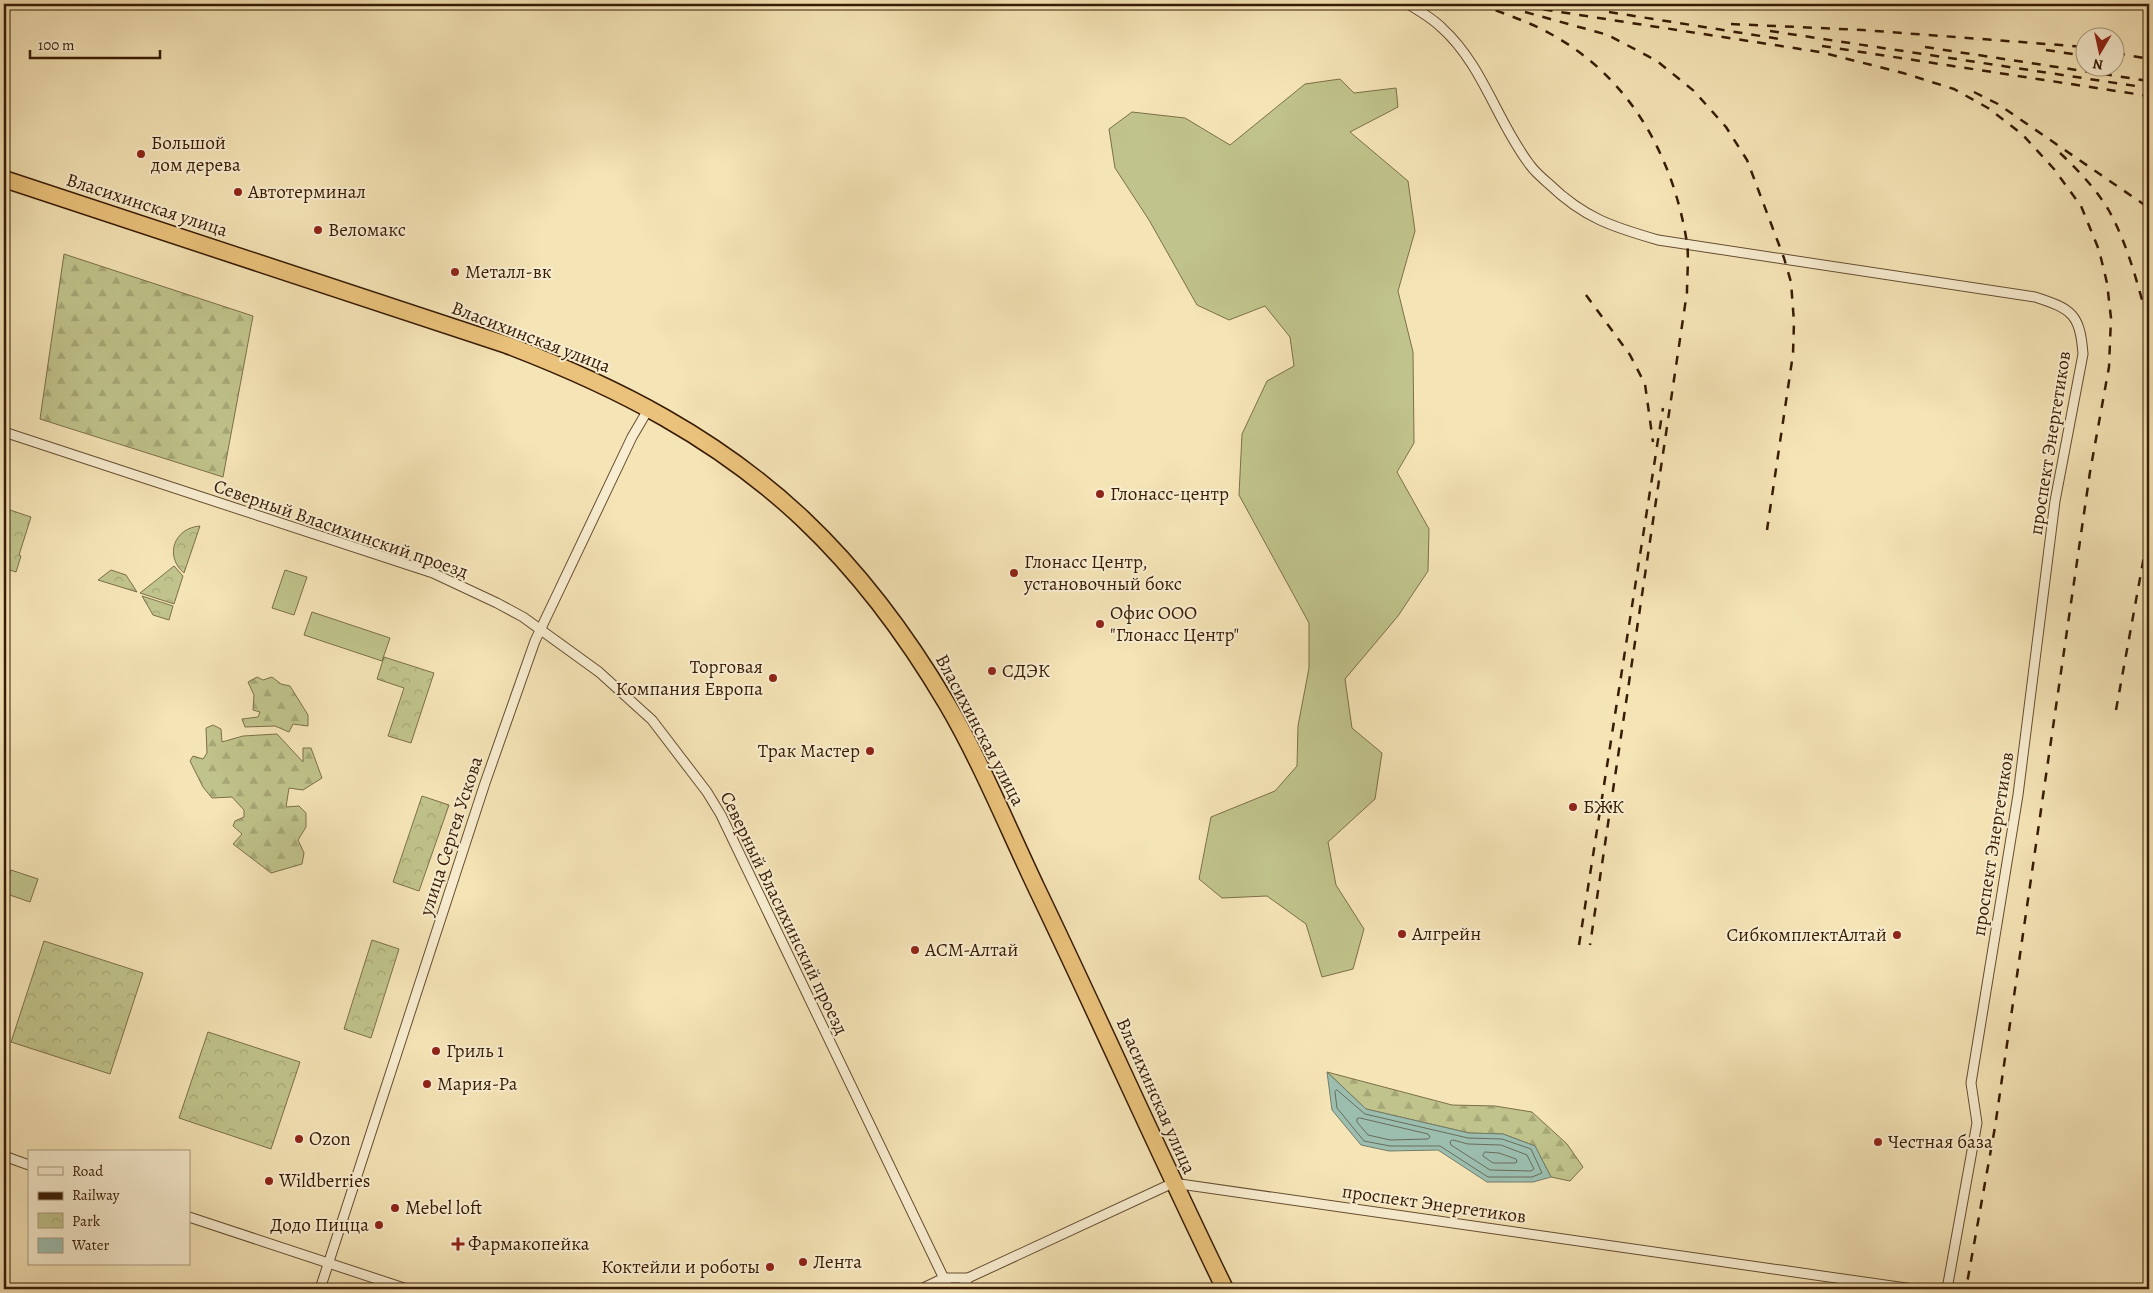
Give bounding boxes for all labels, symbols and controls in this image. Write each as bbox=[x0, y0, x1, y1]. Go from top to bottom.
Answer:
scale bar bbox=[30, 28, 160, 60]
north arrow bbox=[2076, 28, 2126, 78]
text: 100 m bbox=[38, 35, 75, 55]
text: N bbox=[2092, 54, 2105, 75]
place label: Большой дом дерева bbox=[150, 130, 241, 178]
marker: Большой дом дерева bbox=[135, 148, 147, 160]
street label: Власихинская улица bbox=[63, 167, 231, 243]
place label: Автотерминал bbox=[247, 179, 366, 205]
marker: Автотерминал bbox=[232, 186, 244, 198]
place label: Веломакс bbox=[328, 217, 406, 243]
marker: Веломакс bbox=[312, 224, 324, 236]
place label: Металл-вк bbox=[465, 259, 552, 285]
marker: Металл-вк bbox=[449, 266, 461, 278]
street label: Власихинская улица bbox=[448, 295, 614, 379]
street label: проспект Энергетиков bbox=[2023, 349, 2077, 537]
street label: Северный Власихинский проезд bbox=[210, 473, 472, 585]
place label: Глонасс-центр bbox=[1110, 481, 1229, 507]
marker: Глонасс-центр bbox=[1094, 488, 1106, 500]
place label: Глонасс Центр, установочный бокс bbox=[1023, 549, 1182, 597]
marker: Глонасс Центр, установочный бокс bbox=[1008, 567, 1020, 579]
place label: Офис ООО "Глонасс Центр" bbox=[1110, 600, 1239, 648]
marker: Офис ООО "Глонасс Центр" bbox=[1094, 618, 1106, 630]
street label: Власихинская улица bbox=[929, 650, 1031, 811]
place label: Торговая Компания Европа bbox=[616, 654, 763, 702]
place label: СДЭК bbox=[1002, 658, 1050, 684]
marker: СДЭК bbox=[986, 665, 998, 677]
marker: Торговая Компания Европа bbox=[767, 672, 779, 684]
place label: Трак Мастер bbox=[758, 738, 860, 764]
marker: Трак Мастер bbox=[864, 745, 876, 757]
street label: проспект Энергетиков bbox=[1966, 750, 2020, 938]
street label: улица Сергея Ускова bbox=[413, 753, 489, 920]
street label: Северный Власихинский проезд bbox=[714, 787, 854, 1039]
place label: БЖК bbox=[1583, 794, 1624, 820]
marker: БЖК bbox=[1567, 801, 1579, 813]
place label: Алгрейн bbox=[1411, 921, 1481, 947]
place label: СибкомплектАлтай bbox=[1726, 922, 1887, 948]
marker: Алгрейн bbox=[1396, 928, 1408, 940]
marker: СибкомплектАлтай bbox=[1891, 929, 1903, 941]
place label: АСМ-Алтай bbox=[924, 937, 1018, 963]
marker: АСМ-Алтай bbox=[909, 944, 921, 956]
street label: Власихинская улица bbox=[1110, 1014, 1202, 1178]
place label: Гриль 1 bbox=[446, 1038, 504, 1064]
marker: Гриль 1 bbox=[430, 1045, 442, 1057]
place label: Мария-Ра bbox=[437, 1071, 518, 1097]
marker: Мария-Ра bbox=[421, 1078, 433, 1090]
place label: Ozon bbox=[309, 1126, 351, 1152]
place label: Честная база bbox=[1888, 1129, 1993, 1155]
marker: Ozon bbox=[293, 1133, 305, 1145]
marker: Честная база bbox=[1872, 1136, 1884, 1148]
legend bbox=[28, 1150, 190, 1266]
text: Road bbox=[72, 1161, 104, 1181]
place label: Wildberries bbox=[278, 1168, 370, 1194]
marker: Wildberries bbox=[263, 1175, 275, 1187]
street label: проспект Энергетиков bbox=[1340, 1178, 1528, 1230]
text: Railway bbox=[72, 1185, 120, 1205]
place label: Mebel loft bbox=[405, 1195, 482, 1221]
marker: Mebel loft bbox=[389, 1202, 401, 1214]
text: Park bbox=[72, 1211, 101, 1231]
place label: Додо Пицца bbox=[270, 1212, 369, 1238]
marker: Додо Пицца bbox=[373, 1219, 385, 1231]
place label: Фармакопейка bbox=[468, 1231, 590, 1257]
text: Water bbox=[71, 1235, 109, 1255]
marker: Фармакопейка bbox=[452, 1238, 464, 1250]
place label: Лента bbox=[813, 1249, 862, 1275]
place label: Коктейли и роботы bbox=[601, 1254, 760, 1280]
marker: Лента bbox=[797, 1256, 809, 1268]
marker: Коктейли и роботы bbox=[764, 1261, 776, 1273]

